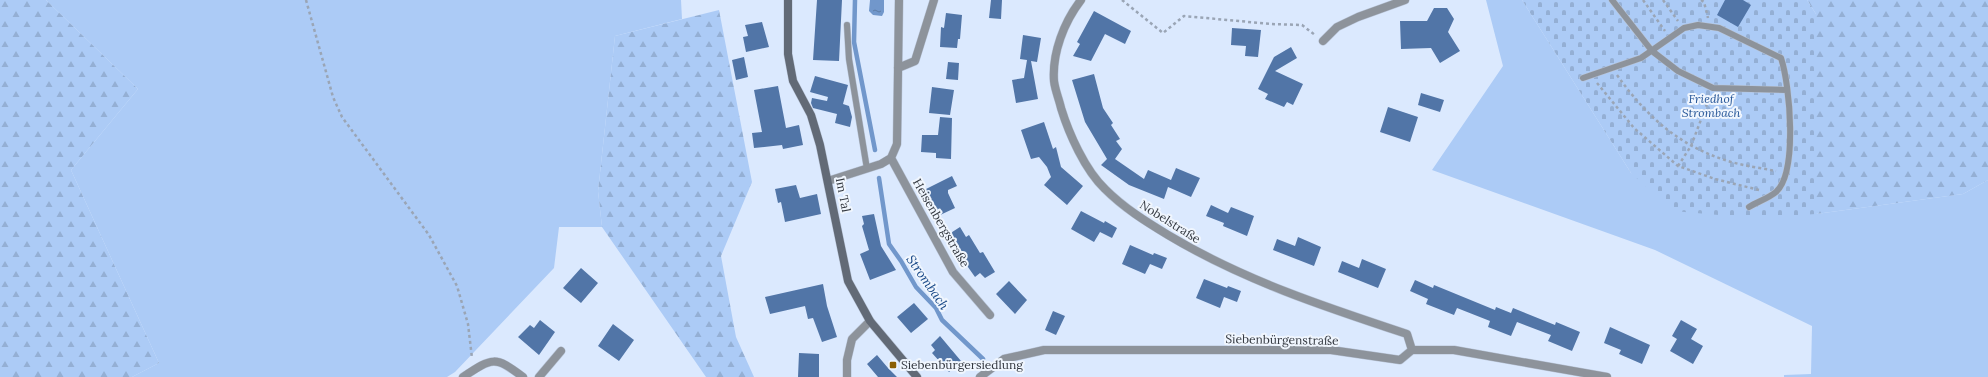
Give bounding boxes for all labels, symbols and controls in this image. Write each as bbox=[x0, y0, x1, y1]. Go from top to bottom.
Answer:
park label: Friedhof Strombach bbox=[1682, 91, 1740, 120]
street label: Im Tal bbox=[833, 176, 854, 213]
street label: Heisenbergstraße bbox=[910, 176, 973, 270]
street label: Nobelstraße bbox=[1137, 197, 1204, 246]
water label: Strombach bbox=[902, 251, 953, 314]
street label: Siebenbürgenstraße bbox=[1225, 331, 1339, 348]
place label: Siebenbürgersiedlung bbox=[901, 357, 1023, 372]
marker: Siebenbürgersiedlung bbox=[888, 360, 898, 370]

